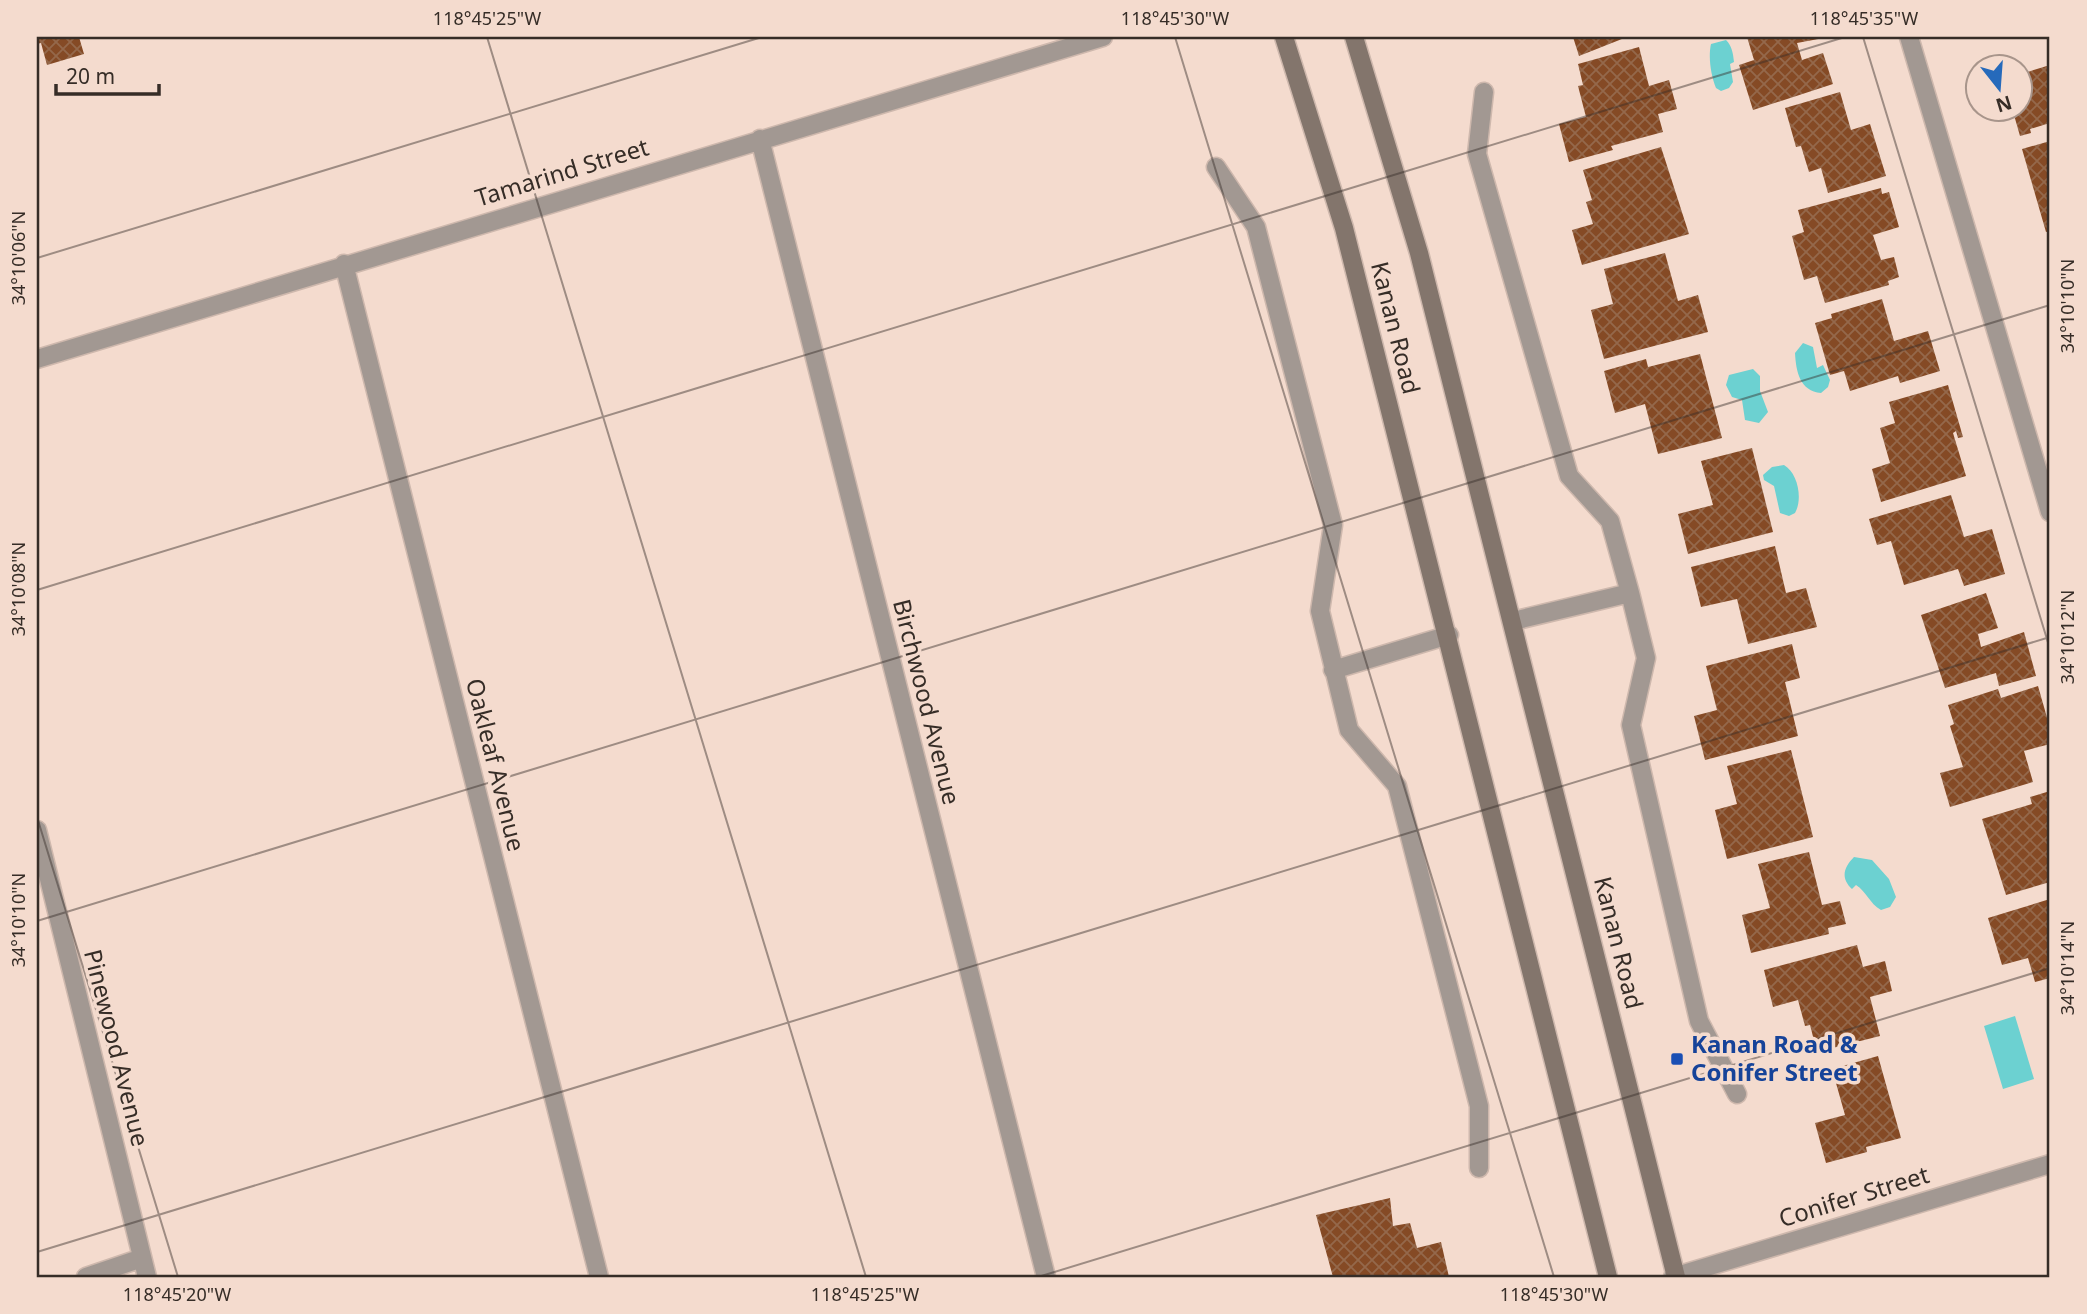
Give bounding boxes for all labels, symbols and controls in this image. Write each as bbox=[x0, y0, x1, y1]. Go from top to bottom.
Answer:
text: 118°45'25"W bbox=[433, 6, 541, 30]
text: 118°45'30"W bbox=[1121, 6, 1229, 30]
text: 118°45'35"W bbox=[1810, 6, 1918, 30]
scale bar bbox=[56, 52, 159, 96]
north arrow bbox=[1965, 52, 2035, 122]
text: 20 m bbox=[66, 62, 115, 90]
text: N bbox=[1993, 90, 2015, 119]
street label: Tamarind Street bbox=[471, 129, 653, 214]
text: 34°10'06"N bbox=[6, 211, 30, 305]
street label: Kanan Road bbox=[1364, 258, 1429, 397]
text: 34°10'10"N bbox=[2055, 259, 2079, 353]
text: 34°10'08"N bbox=[6, 542, 30, 636]
text: 34°10'12"N bbox=[2055, 590, 2079, 684]
street label: Birchwood Avenue bbox=[886, 595, 969, 808]
street label: Oakleaf Avenue bbox=[459, 675, 534, 854]
text: 34°10'10"N bbox=[6, 873, 30, 967]
street label: Kanan Road bbox=[1587, 873, 1652, 1012]
text: 34°10'14"N bbox=[2055, 921, 2079, 1015]
street label: Pinewood Avenue bbox=[77, 946, 158, 1150]
place label: Kanan Road & Conifer Street bbox=[1691, 1027, 1858, 1088]
marker: Kanan Road & Conifer Street bbox=[1669, 1051, 1685, 1067]
street label: Conifer Street bbox=[1774, 1157, 1933, 1234]
text: 118°45'20"W bbox=[123, 1282, 231, 1306]
text: 118°45'25"W bbox=[811, 1282, 919, 1306]
text: 118°45'30"W bbox=[1500, 1282, 1608, 1306]

